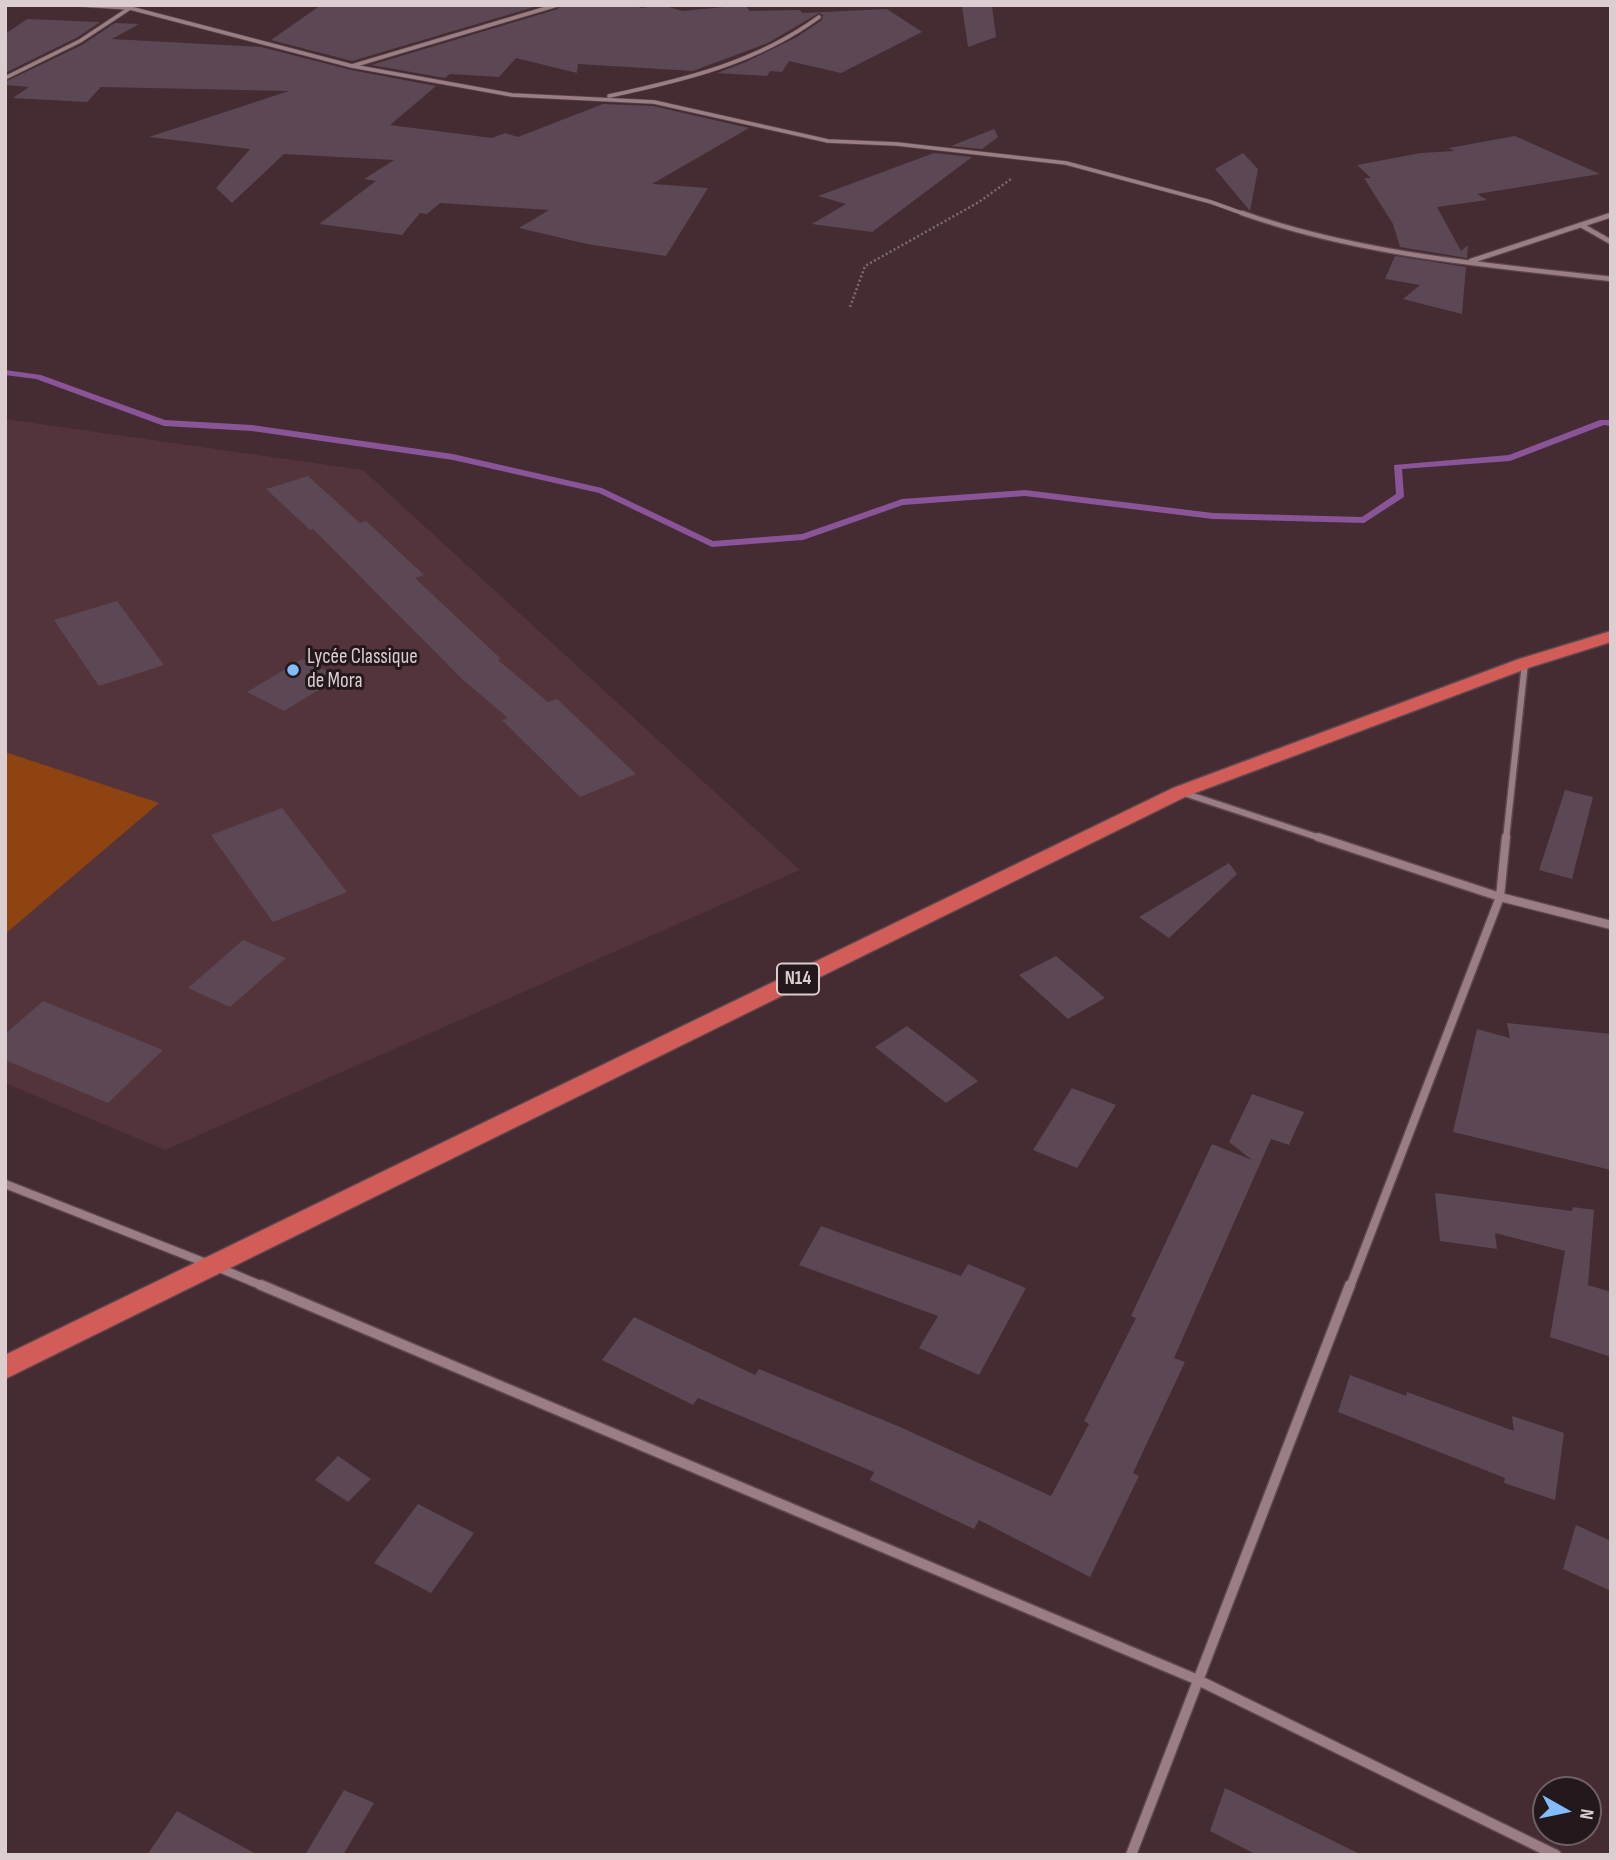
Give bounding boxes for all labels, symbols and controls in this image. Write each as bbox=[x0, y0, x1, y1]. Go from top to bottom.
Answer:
place label: Lycée Classique de Mora bbox=[307, 645, 418, 695]
marker: Lycée Classique de Mora bbox=[285, 662, 301, 678]
road number: N14 bbox=[777, 964, 819, 995]
north arrow bbox=[1532, 1776, 1602, 1846]
text: N bbox=[1574, 1807, 1598, 1821]

